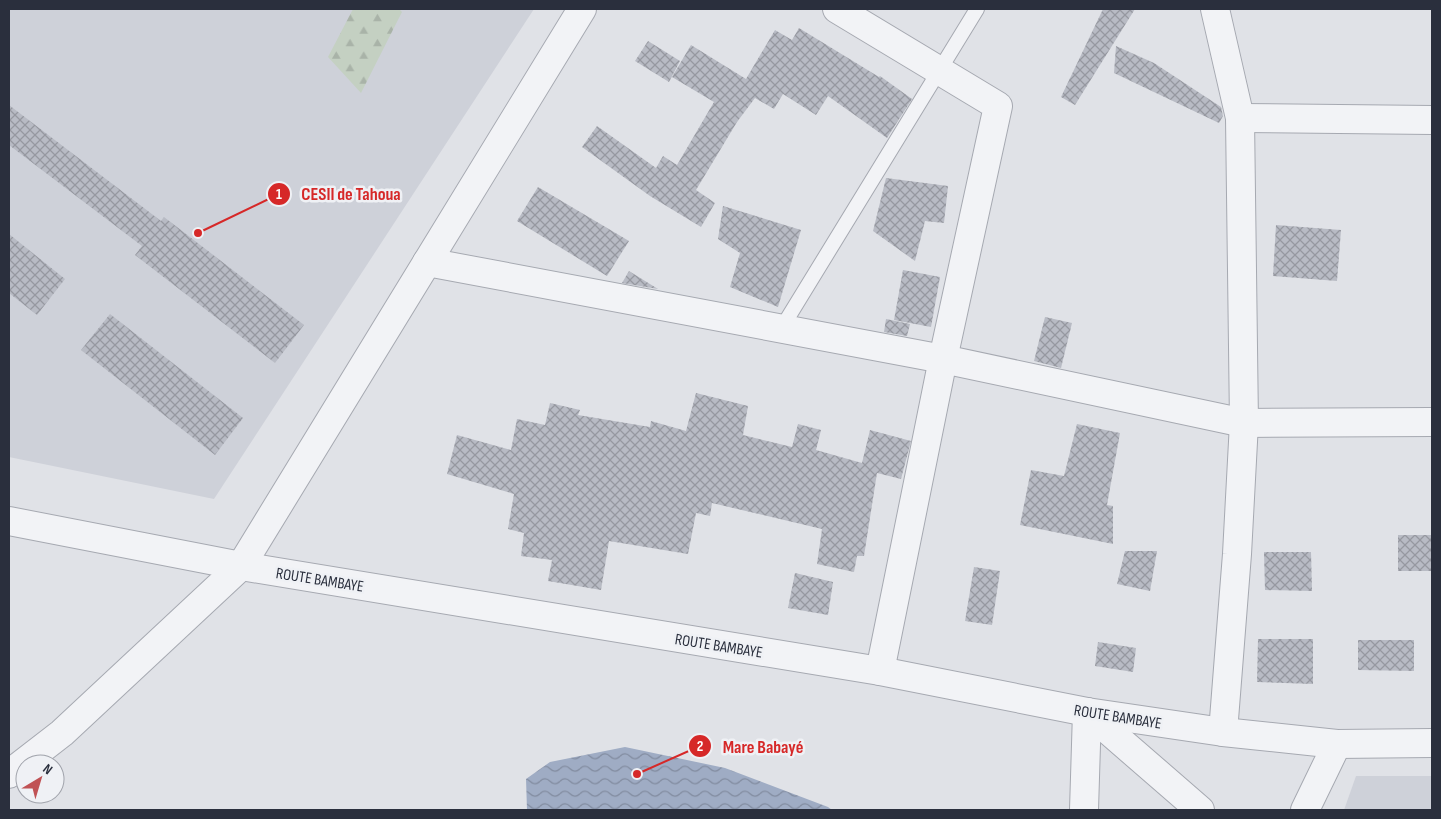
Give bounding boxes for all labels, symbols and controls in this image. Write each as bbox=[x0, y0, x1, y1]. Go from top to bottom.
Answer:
callout: CESII de Tahoua bbox=[266, 178, 411, 211]
text: CESII de Tahoua bbox=[301, 184, 401, 205]
text: 1 bbox=[276, 185, 282, 204]
street label: ROUTE BAMBAYE bbox=[274, 564, 365, 597]
street label: ROUTE BAMBAYE bbox=[673, 630, 764, 663]
street label: ROUTE BAMBAYE bbox=[1072, 701, 1163, 734]
callout: Mare Babayé bbox=[687, 730, 813, 763]
text: 2 bbox=[697, 737, 703, 756]
text: Mare Babayé bbox=[723, 737, 803, 758]
north arrow bbox=[15, 754, 65, 804]
text: N bbox=[40, 760, 56, 778]

